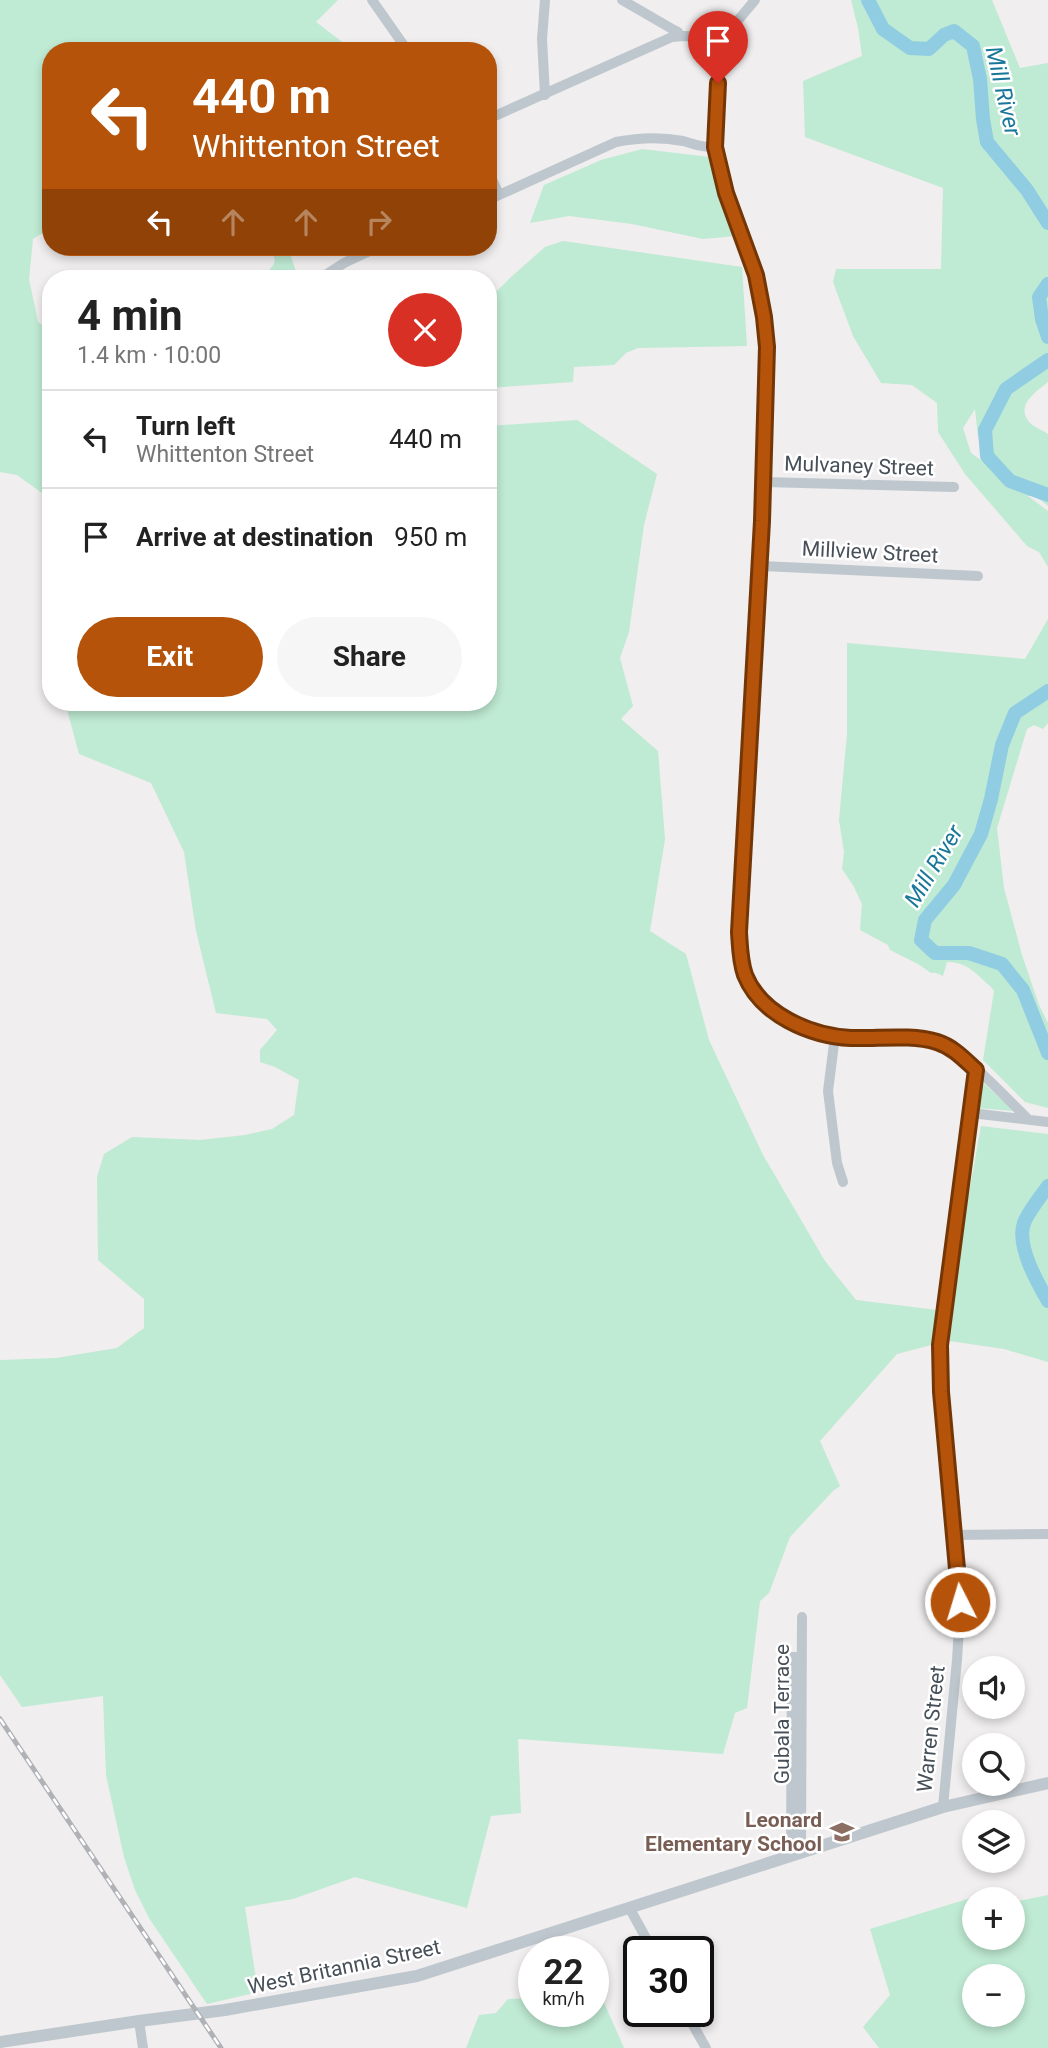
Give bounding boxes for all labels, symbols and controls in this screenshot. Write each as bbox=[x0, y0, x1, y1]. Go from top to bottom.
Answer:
pin bbox=[688, 11, 748, 83]
icon: arrive bbox=[699, 22, 737, 60]
water label: Mill River bbox=[980, 44, 1027, 140]
text: 440 m bbox=[192, 68, 331, 125]
icon: left bbox=[77, 70, 168, 161]
text: Whittenton Street bbox=[192, 127, 440, 165]
icon: left bbox=[141, 203, 179, 241]
icon: ahead bbox=[214, 203, 252, 241]
icon: ahead bbox=[287, 203, 325, 241]
icon: right bbox=[360, 203, 398, 241]
text: 4 min bbox=[77, 291, 183, 340]
button: close bbox=[388, 293, 462, 367]
text: 1.4 km · 10:00 bbox=[77, 342, 221, 369]
text: Turn left bbox=[136, 411, 235, 441]
icon: left bbox=[77, 420, 115, 458]
text: 440 m bbox=[389, 424, 462, 454]
text: Whittenton Street bbox=[136, 441, 314, 468]
street label: Mulvaney Street bbox=[784, 451, 934, 481]
icon: arrive bbox=[77, 518, 115, 556]
text: Arrive at destination bbox=[136, 522, 373, 552]
text: 950 m bbox=[394, 522, 467, 552]
street label: Millview Street bbox=[801, 536, 939, 568]
button: Exit bbox=[77, 617, 263, 697]
button: Share bbox=[277, 617, 462, 697]
water label: Mill River bbox=[899, 819, 970, 912]
position arrow bbox=[923, 1565, 997, 1639]
street label: Gubala Terrace bbox=[770, 1644, 794, 1784]
map controls bbox=[962, 1656, 1025, 2027]
button: sound bbox=[962, 1656, 1025, 1719]
street label: Warren Street bbox=[912, 1664, 950, 1793]
button: search bbox=[962, 1733, 1025, 1796]
place label: Leonard Elementary School bbox=[645, 1808, 822, 1856]
button: layers bbox=[962, 1810, 1025, 1873]
school or university icon: Leonard Elementary School bbox=[828, 1818, 856, 1846]
button: + bbox=[962, 1887, 1025, 1950]
street label: West Britannia Street bbox=[245, 1935, 443, 1999]
speed limit sign: 30 bbox=[623, 1936, 714, 2027]
text: 22 bbox=[543, 1952, 584, 1993]
button: − bbox=[962, 1964, 1025, 2027]
text: km/h bbox=[542, 1988, 585, 2009]

